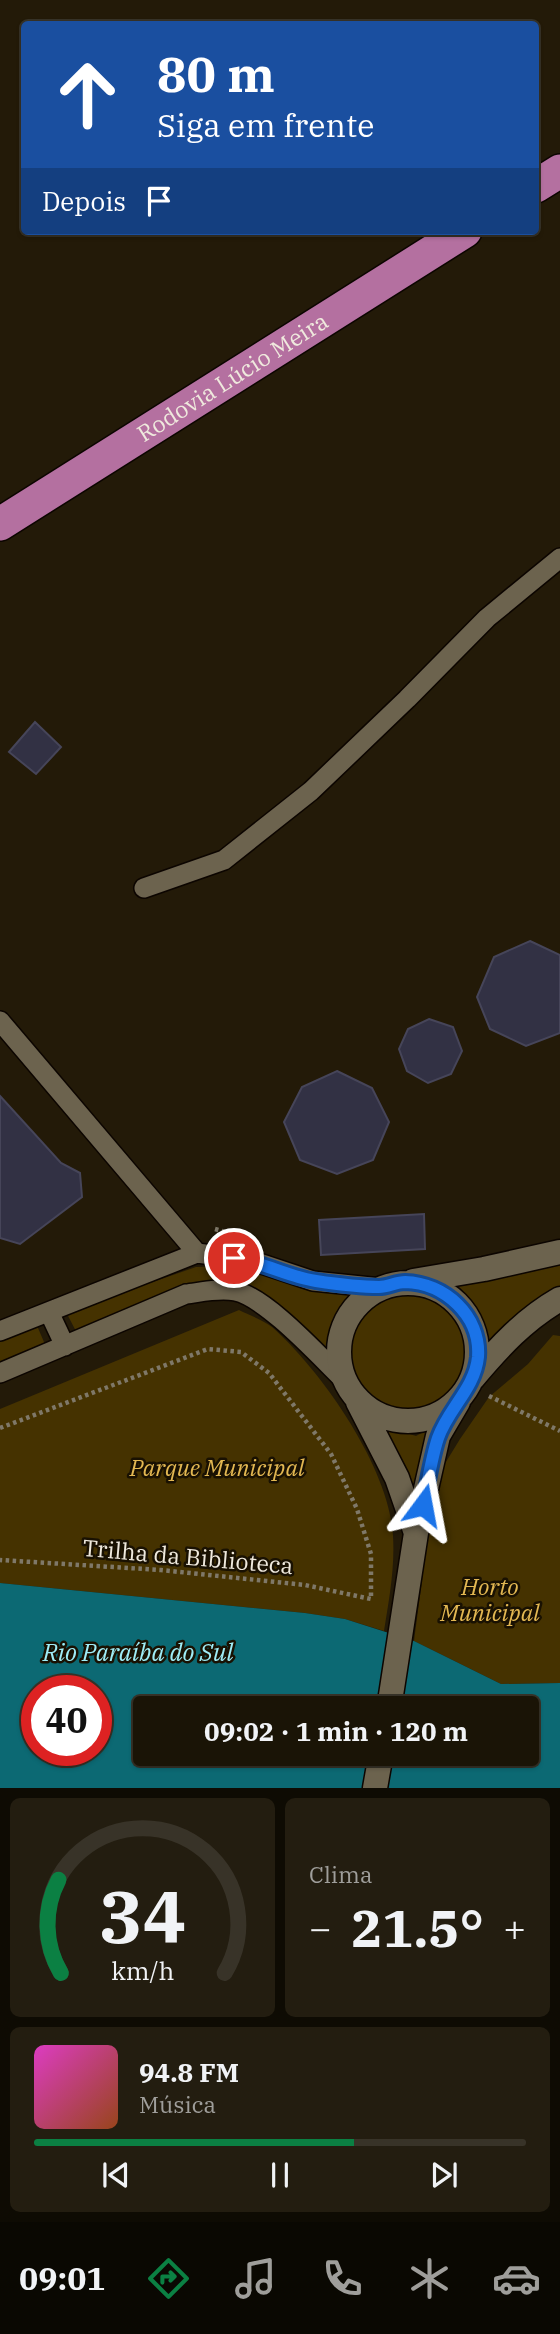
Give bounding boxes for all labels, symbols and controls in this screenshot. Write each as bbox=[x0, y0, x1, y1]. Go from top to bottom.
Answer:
text: 80 m bbox=[157, 42, 275, 105]
icon: ahead bbox=[42, 49, 133, 140]
text: Siga em frente bbox=[157, 104, 374, 146]
icon: arrive bbox=[140, 182, 178, 220]
text: Depois bbox=[42, 184, 126, 218]
street label: Rodovia Lúcio Meira bbox=[131, 305, 333, 448]
pin bbox=[204, 1228, 264, 1288]
icon: arrive bbox=[215, 1239, 253, 1277]
park label: Parque Municipal bbox=[129, 1452, 305, 1482]
position arrow bbox=[386, 1468, 460, 1542]
street label: Trilha da Biblioteca bbox=[81, 1532, 295, 1580]
park label: Horto Municipal bbox=[439, 1571, 540, 1627]
water label: Rio Paraíba do Sul bbox=[42, 1636, 234, 1668]
speed limit sign: 40 bbox=[21, 1675, 112, 1766]
text: 09:02 · 1 min · 120 m bbox=[204, 1714, 468, 1748]
text: Clima bbox=[309, 1859, 373, 1889]
text: 34 bbox=[99, 1869, 186, 1964]
text: 21.5° bbox=[351, 1894, 484, 1961]
text: − bbox=[309, 1903, 332, 1952]
text: + bbox=[503, 1903, 526, 1952]
text: km/h bbox=[111, 1954, 174, 1987]
text: 94.8 FM bbox=[139, 2055, 239, 2089]
text: Música bbox=[139, 2089, 216, 2119]
icon: previous bbox=[97, 2156, 135, 2194]
icon: pause bbox=[261, 2156, 299, 2194]
icon: next bbox=[425, 2156, 463, 2194]
icon: directions bbox=[144, 2254, 193, 2303]
icon: music bbox=[231, 2254, 280, 2303]
icon: phone bbox=[318, 2254, 367, 2303]
icon: climate bbox=[405, 2254, 454, 2303]
icon: car bbox=[492, 2254, 541, 2303]
text: 09:01 bbox=[19, 2257, 106, 2299]

